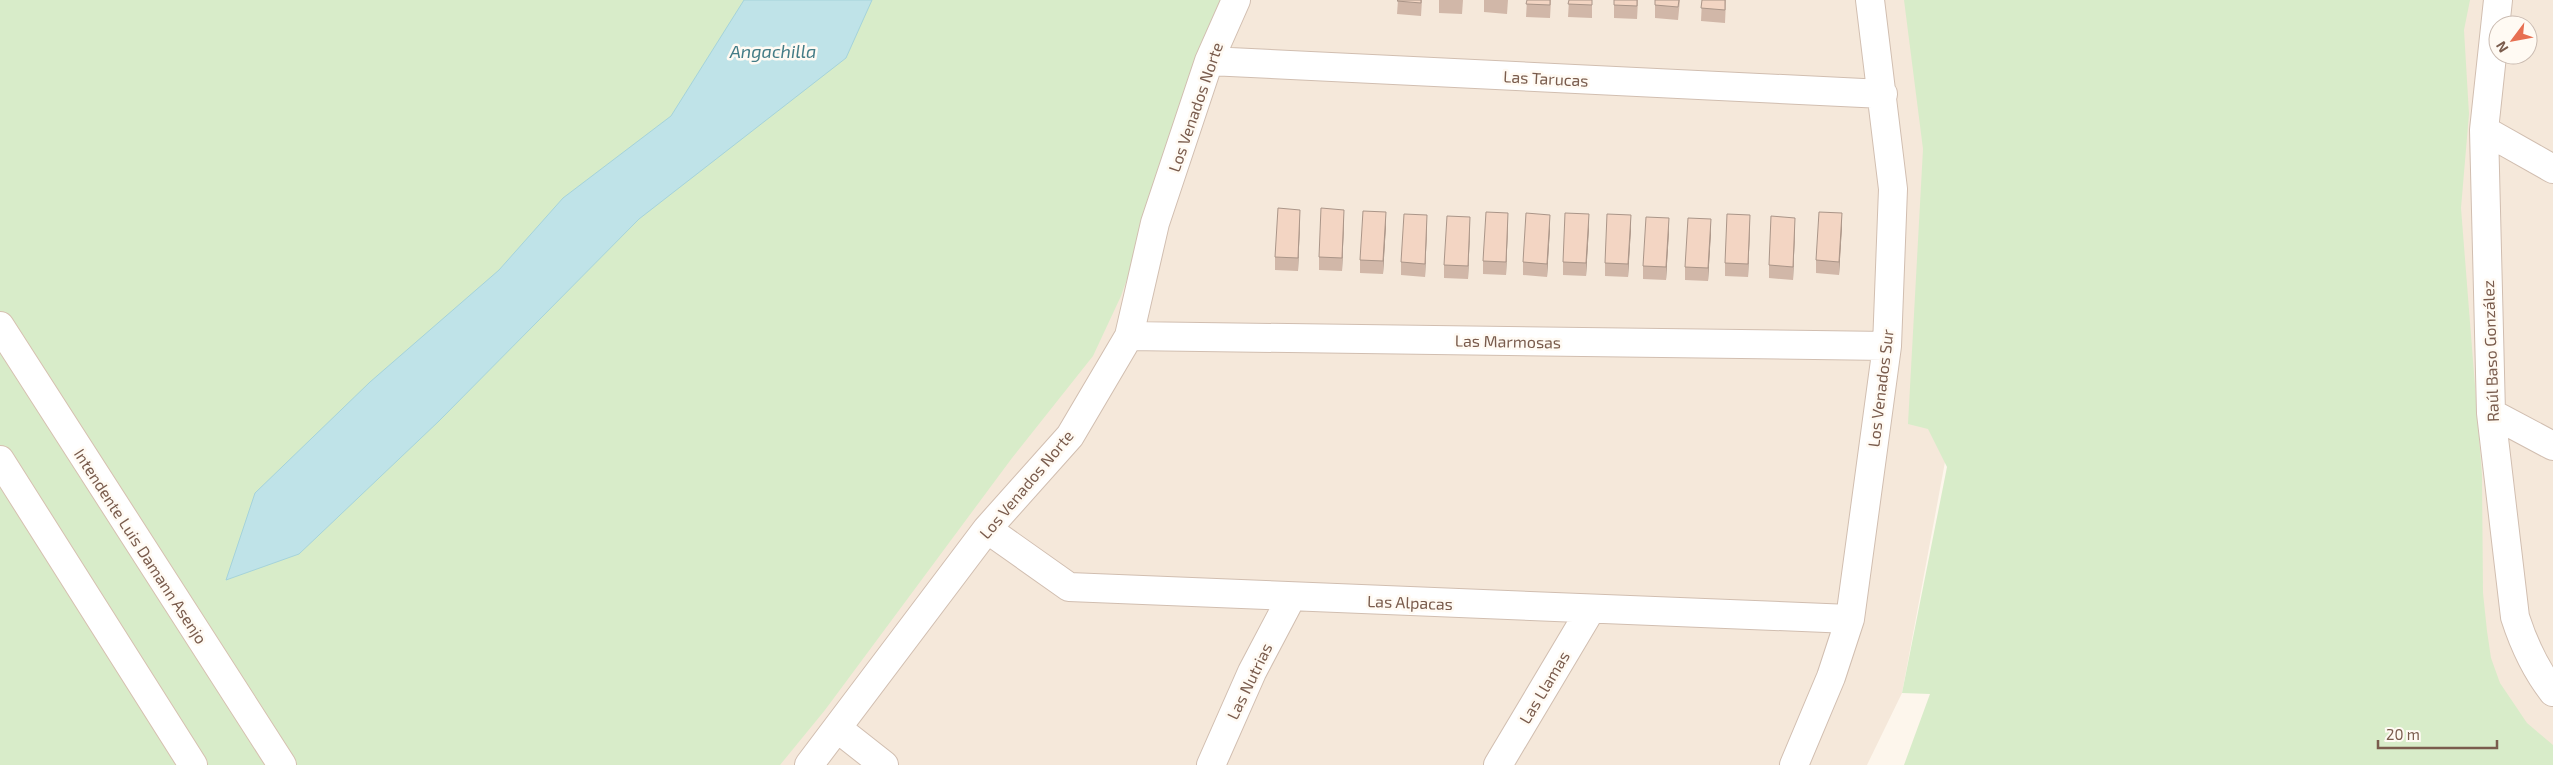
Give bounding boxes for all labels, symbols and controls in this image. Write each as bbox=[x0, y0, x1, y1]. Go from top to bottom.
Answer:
north arrow bbox=[2488, 15, 2538, 65]
text: N bbox=[2492, 38, 2511, 56]
water label: Angachilla bbox=[729, 40, 816, 62]
street label: Los Venados Norte bbox=[1164, 40, 1226, 174]
street label: Las Tarucas bbox=[1503, 66, 1589, 90]
street label: Raúl Baso González bbox=[2478, 280, 2502, 422]
street label: Los Venados Sur bbox=[1863, 327, 1897, 448]
street label: Las Marmosas bbox=[1455, 331, 1561, 351]
street label: Los Venados Norte bbox=[975, 426, 1077, 542]
street label: Intendente Luis Damann Asenjo bbox=[70, 445, 211, 648]
street label: Las Alpacas bbox=[1367, 591, 1453, 613]
street label: Las Nutrias bbox=[1222, 640, 1276, 722]
street label: Las Llamas bbox=[1515, 647, 1573, 727]
scale bar bbox=[2378, 718, 2497, 750]
text: 20 m bbox=[2386, 725, 2420, 743]

